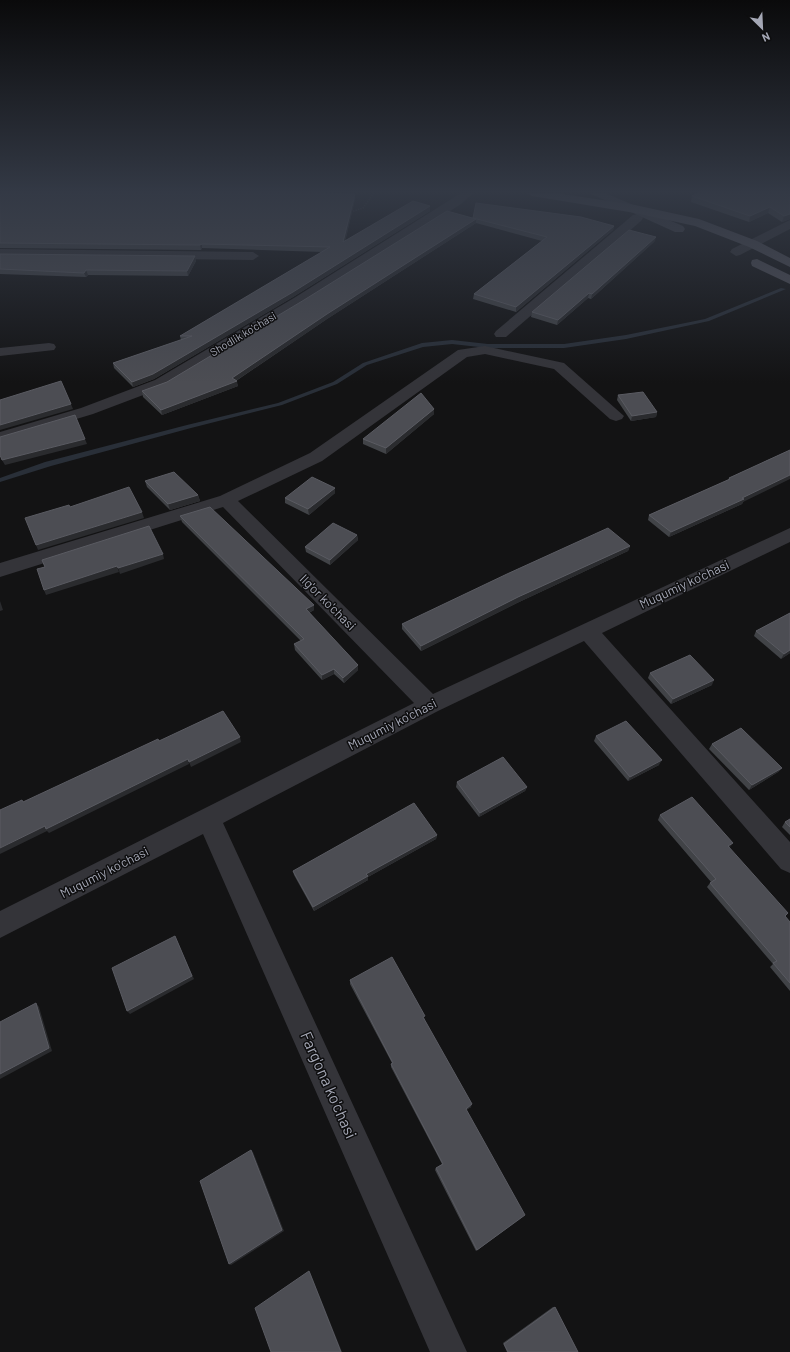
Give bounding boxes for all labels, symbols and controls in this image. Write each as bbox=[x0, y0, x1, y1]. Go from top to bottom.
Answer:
north arrow bbox=[742, 8, 782, 48]
text: N bbox=[760, 30, 772, 45]
street label: Shodlik ko'chasi bbox=[207, 309, 278, 358]
street label: Muqumiy ko'chasi bbox=[637, 556, 731, 612]
street label: Ilg'or ko'chasi bbox=[297, 571, 359, 633]
street label: Muqumiy ko'chasi bbox=[345, 695, 439, 753]
street label: Muqumiy ko'chasi bbox=[57, 843, 151, 901]
street label: Farg'ona ko'chasi bbox=[297, 1028, 362, 1141]

